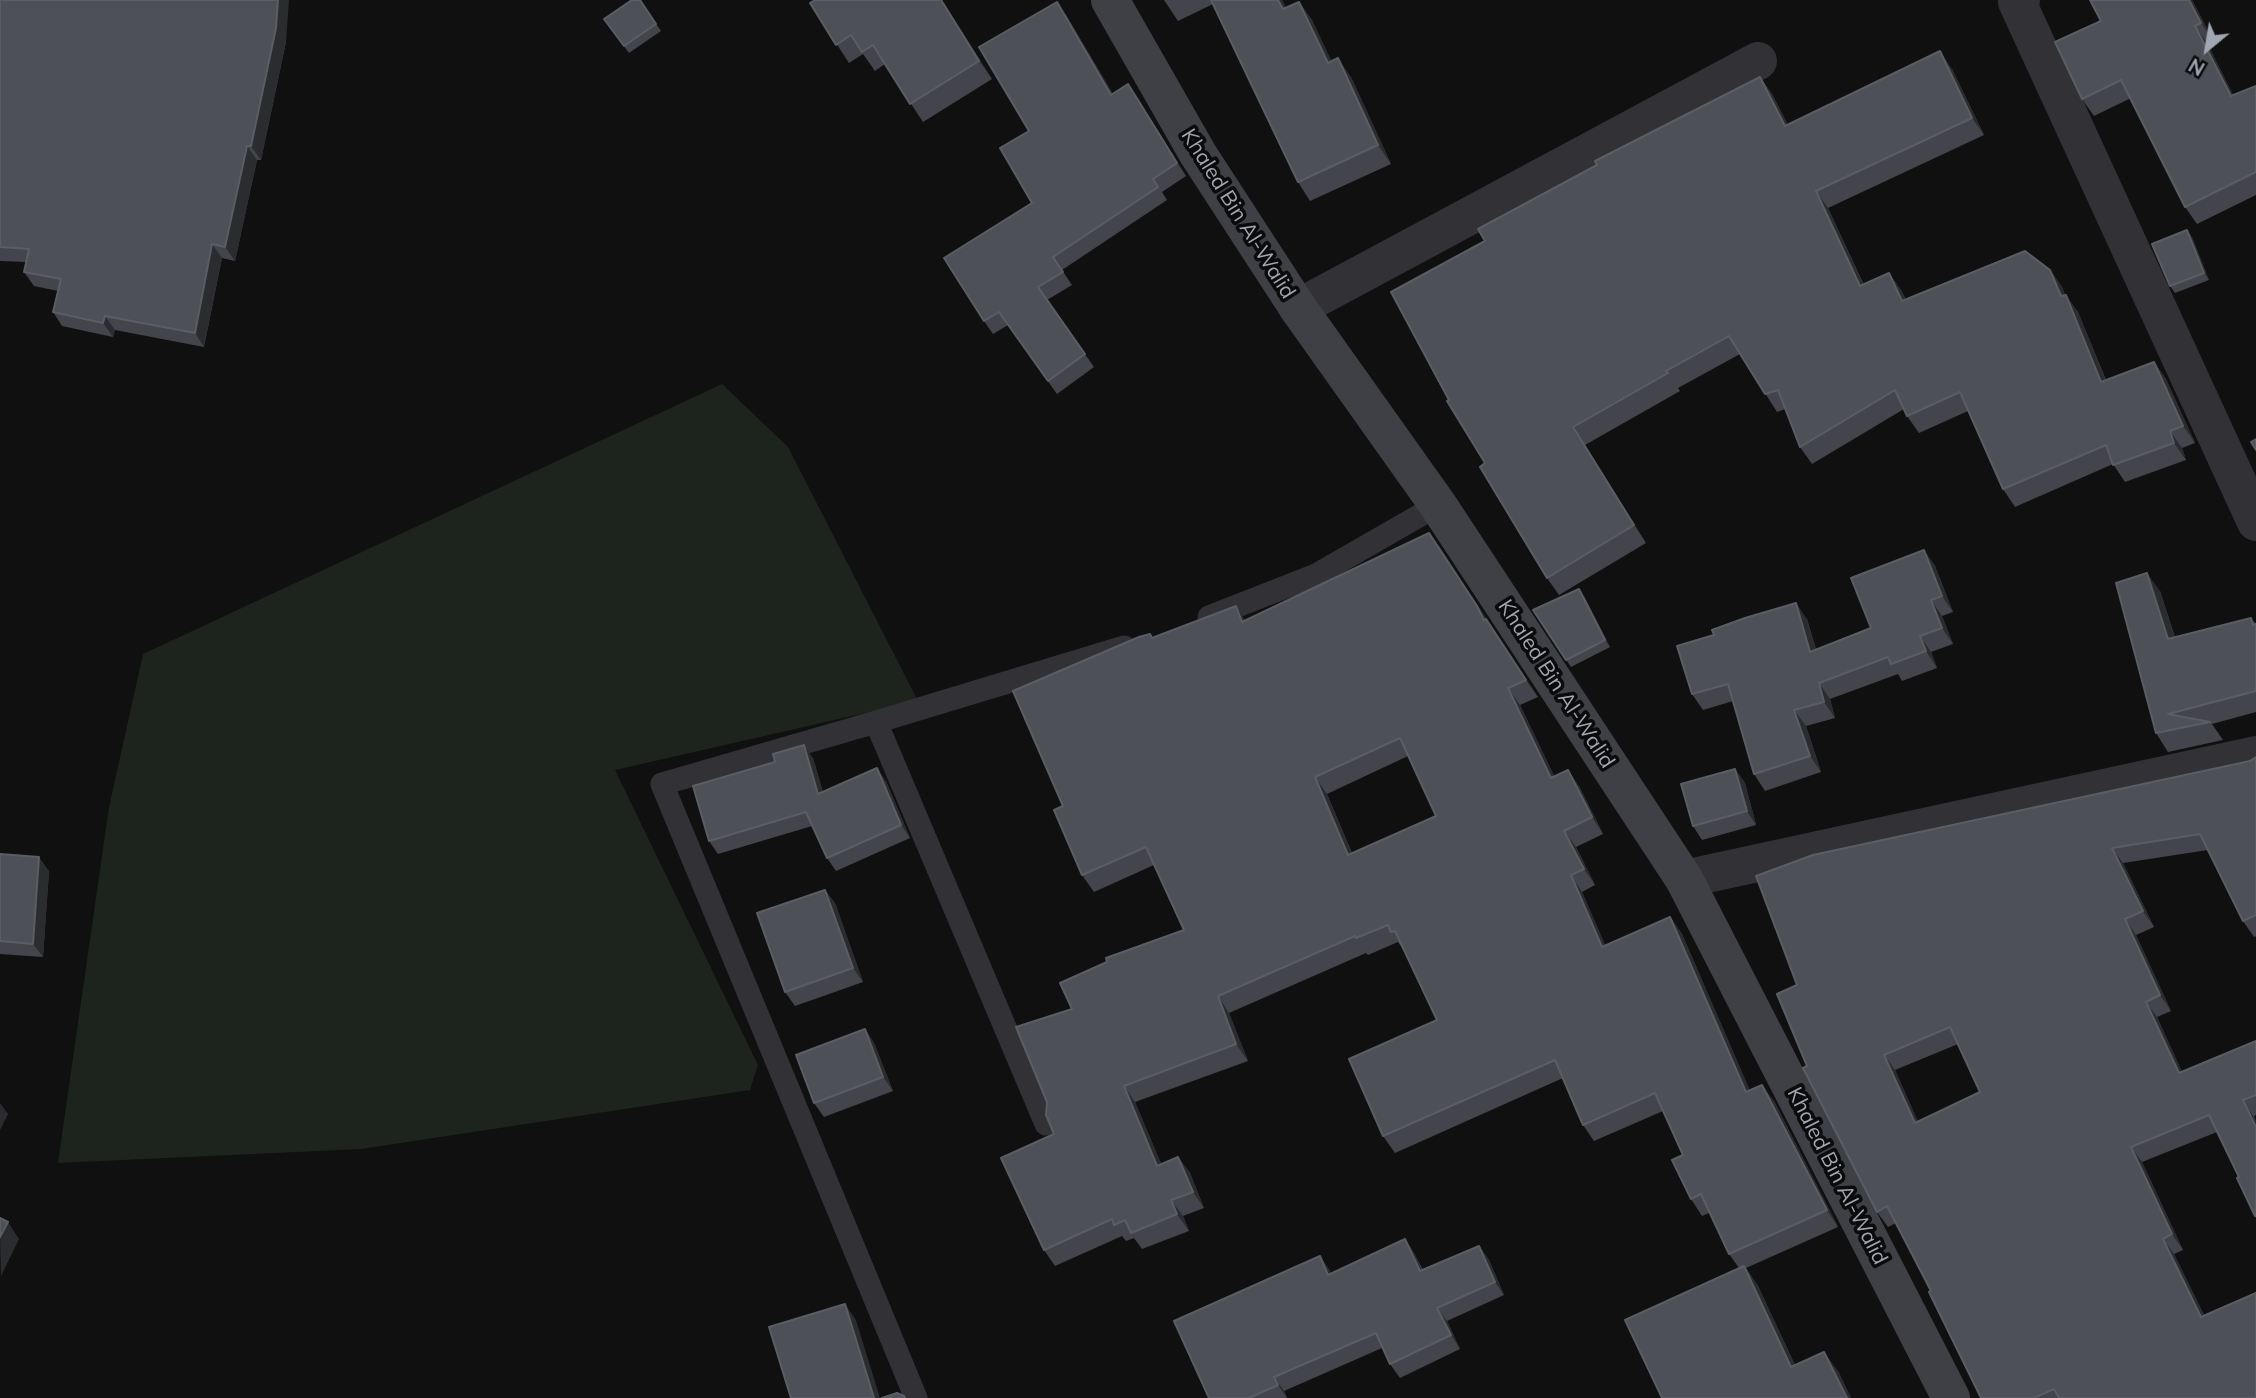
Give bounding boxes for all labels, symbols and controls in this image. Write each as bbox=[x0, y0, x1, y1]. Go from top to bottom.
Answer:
north arrow bbox=[2172, 14, 2242, 84]
text: N bbox=[2184, 53, 2209, 81]
street label: Khaled Bin Al-Walid bbox=[1175, 124, 1301, 304]
street label: Khaled Bin Al-Walid bbox=[1492, 595, 1620, 773]
street label: Khaled Bin Al-Walid bbox=[1781, 1083, 1893, 1269]

